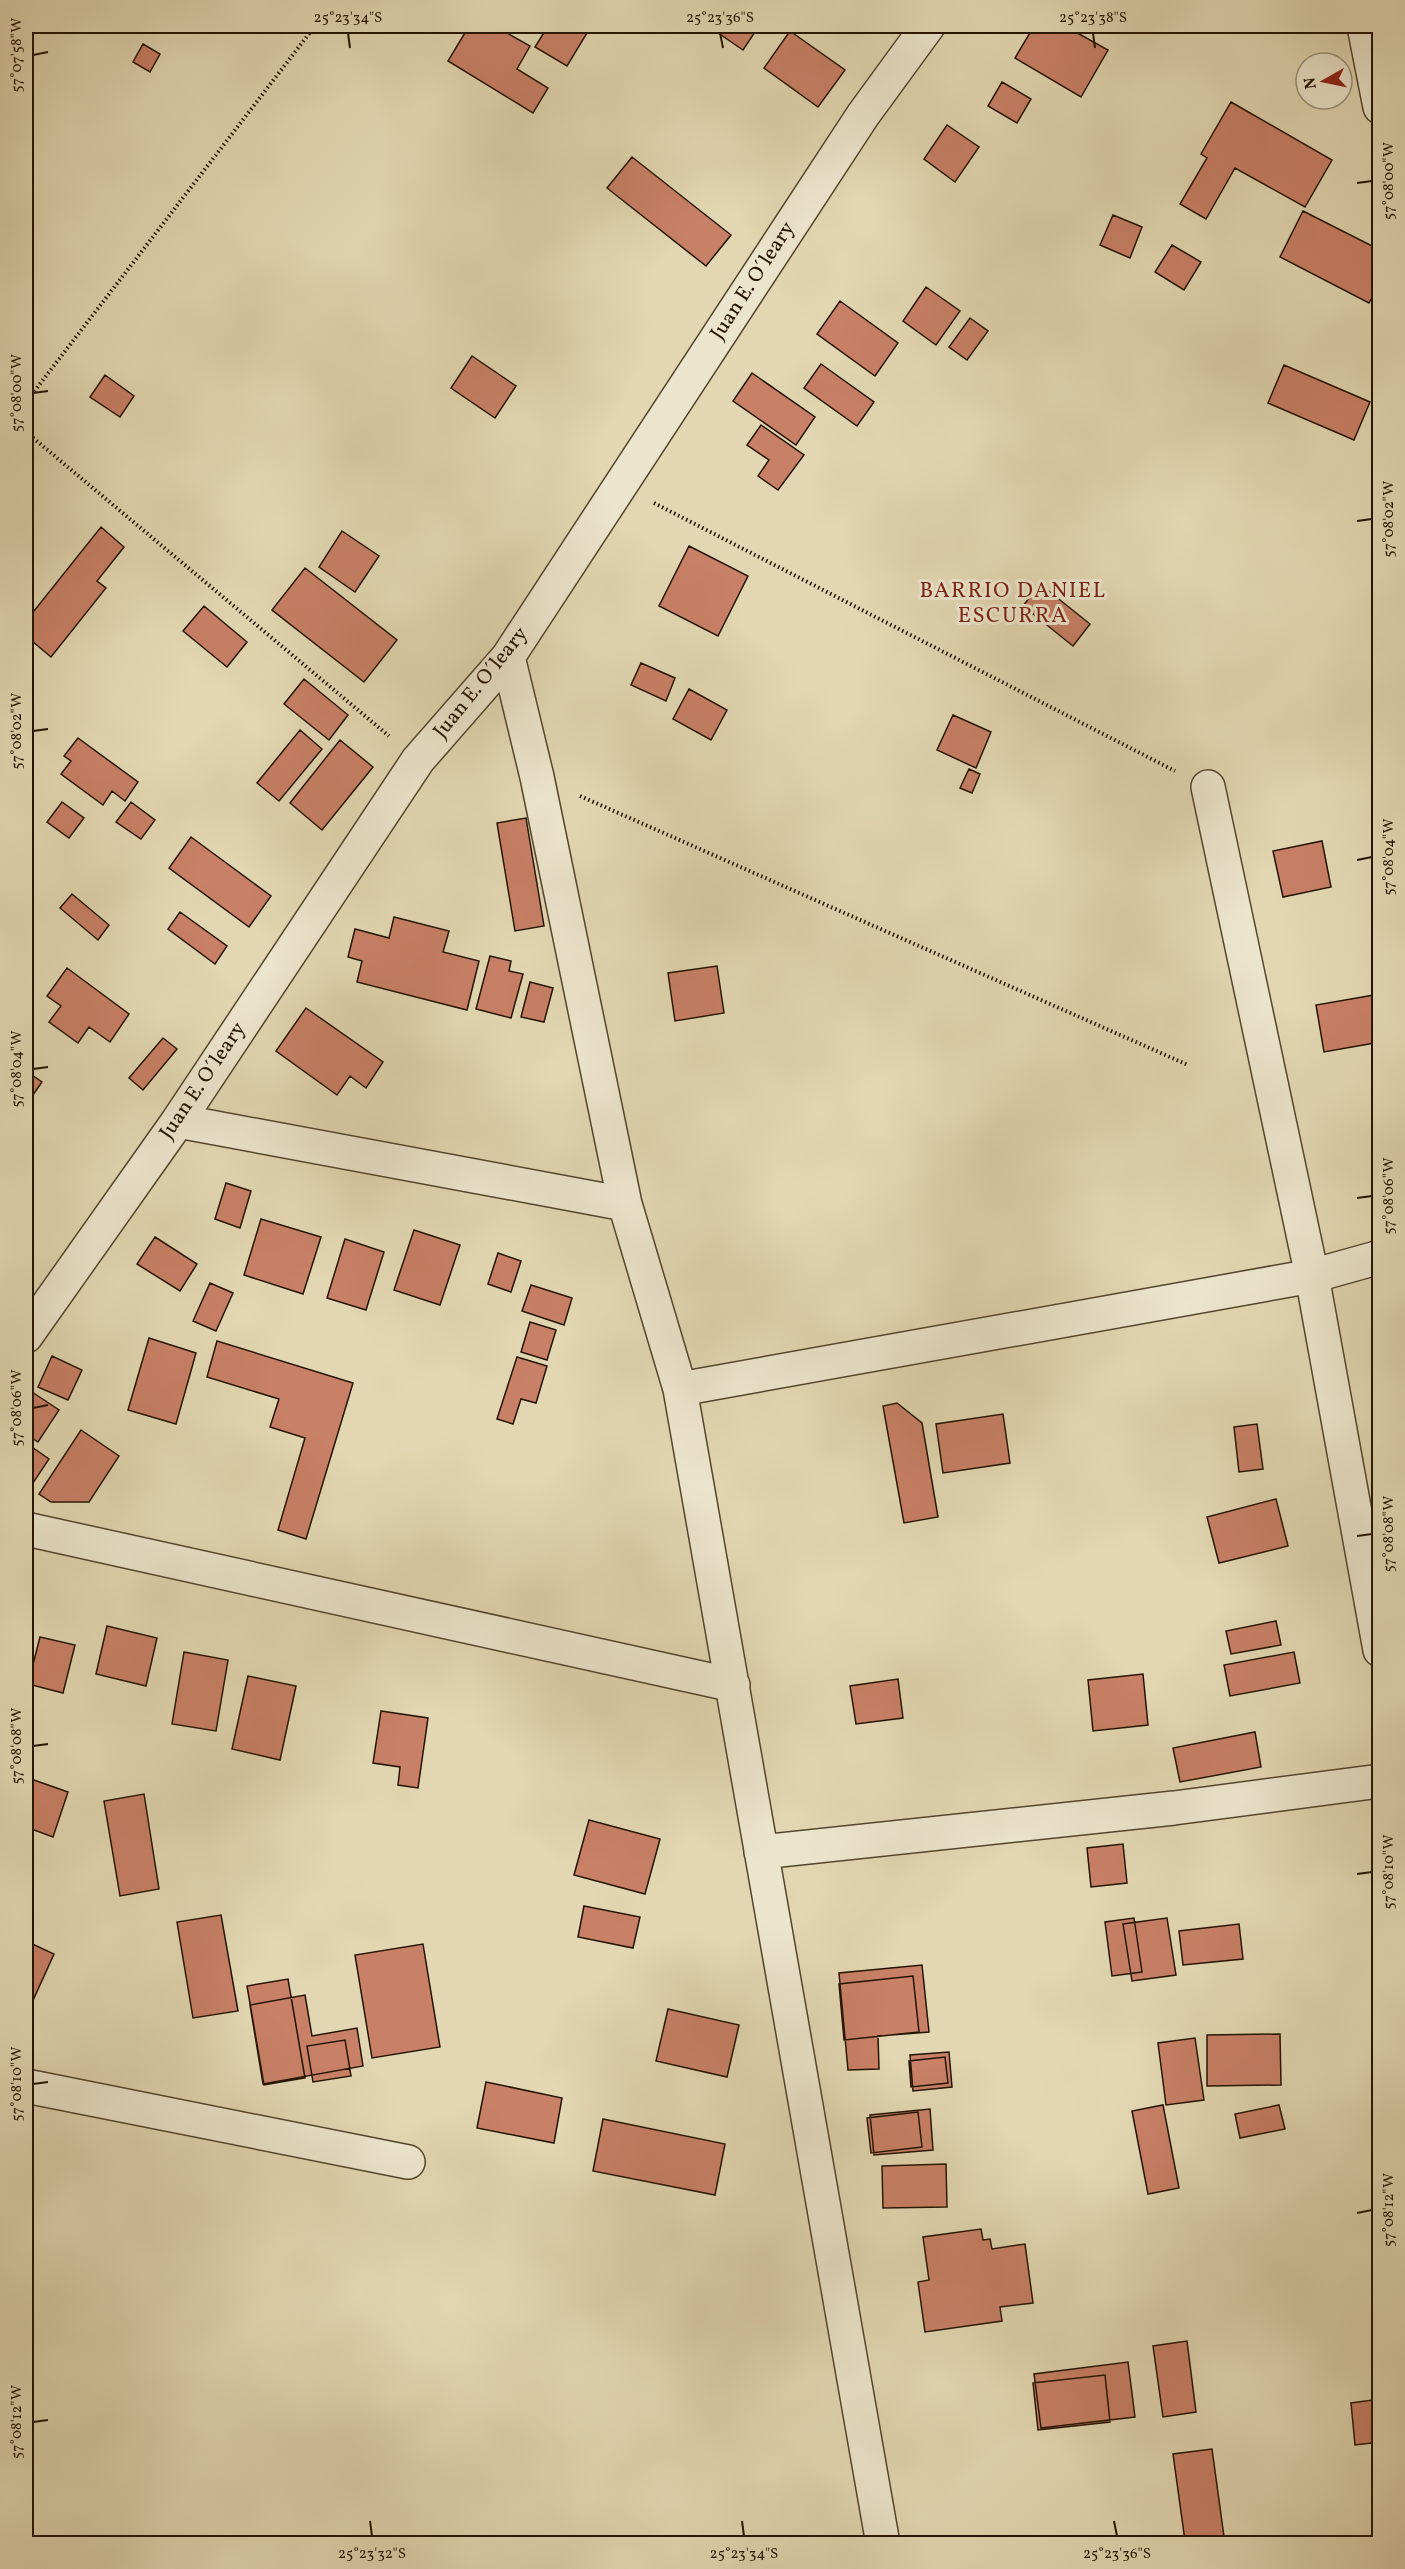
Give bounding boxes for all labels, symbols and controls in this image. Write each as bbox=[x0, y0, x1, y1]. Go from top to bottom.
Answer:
text: 25°23'34"S bbox=[314, 8, 382, 29]
text: 25°23'36"S bbox=[686, 8, 754, 29]
text: 25°23'38"S bbox=[1059, 8, 1127, 29]
text: 57°07'58"W bbox=[7, 18, 28, 92]
north arrow bbox=[1294, 51, 1354, 111]
text: N bbox=[1299, 75, 1323, 90]
text: 57°08'00"W bbox=[1379, 142, 1400, 220]
street label: Juan E. O´leary bbox=[704, 215, 803, 346]
text: 57°08'00"W bbox=[7, 354, 28, 432]
text: 57°08'02"W bbox=[1379, 481, 1400, 557]
district label: BARRIO DANIEL ESCURRA bbox=[919, 576, 1107, 632]
street label: Juan E. O´leary bbox=[427, 620, 536, 745]
text: 57°08'02"W bbox=[7, 693, 28, 769]
text: 57°08'04"W bbox=[1379, 818, 1400, 896]
street label: Juan E. O´leary bbox=[153, 1016, 253, 1146]
text: 57°08'04"W bbox=[7, 1030, 28, 1108]
text: 57°08'06"W bbox=[1379, 1158, 1400, 1234]
text: 57°08'06"W bbox=[7, 1370, 28, 1446]
text: 57°08'08"W bbox=[1379, 1496, 1400, 1572]
text: 57°08'08"W bbox=[7, 1708, 28, 1784]
text: 57°08'10"W bbox=[1379, 1835, 1400, 1909]
text: 57°08'10"W bbox=[7, 2047, 28, 2121]
text: 57°08'12"W bbox=[1379, 2173, 1400, 2247]
text: 57°08'12"W bbox=[7, 2385, 28, 2459]
text: 25°23'32"S bbox=[338, 2544, 406, 2565]
text: 25°23'34"S bbox=[710, 2544, 778, 2565]
text: 25°23'36"S bbox=[1083, 2544, 1151, 2565]

